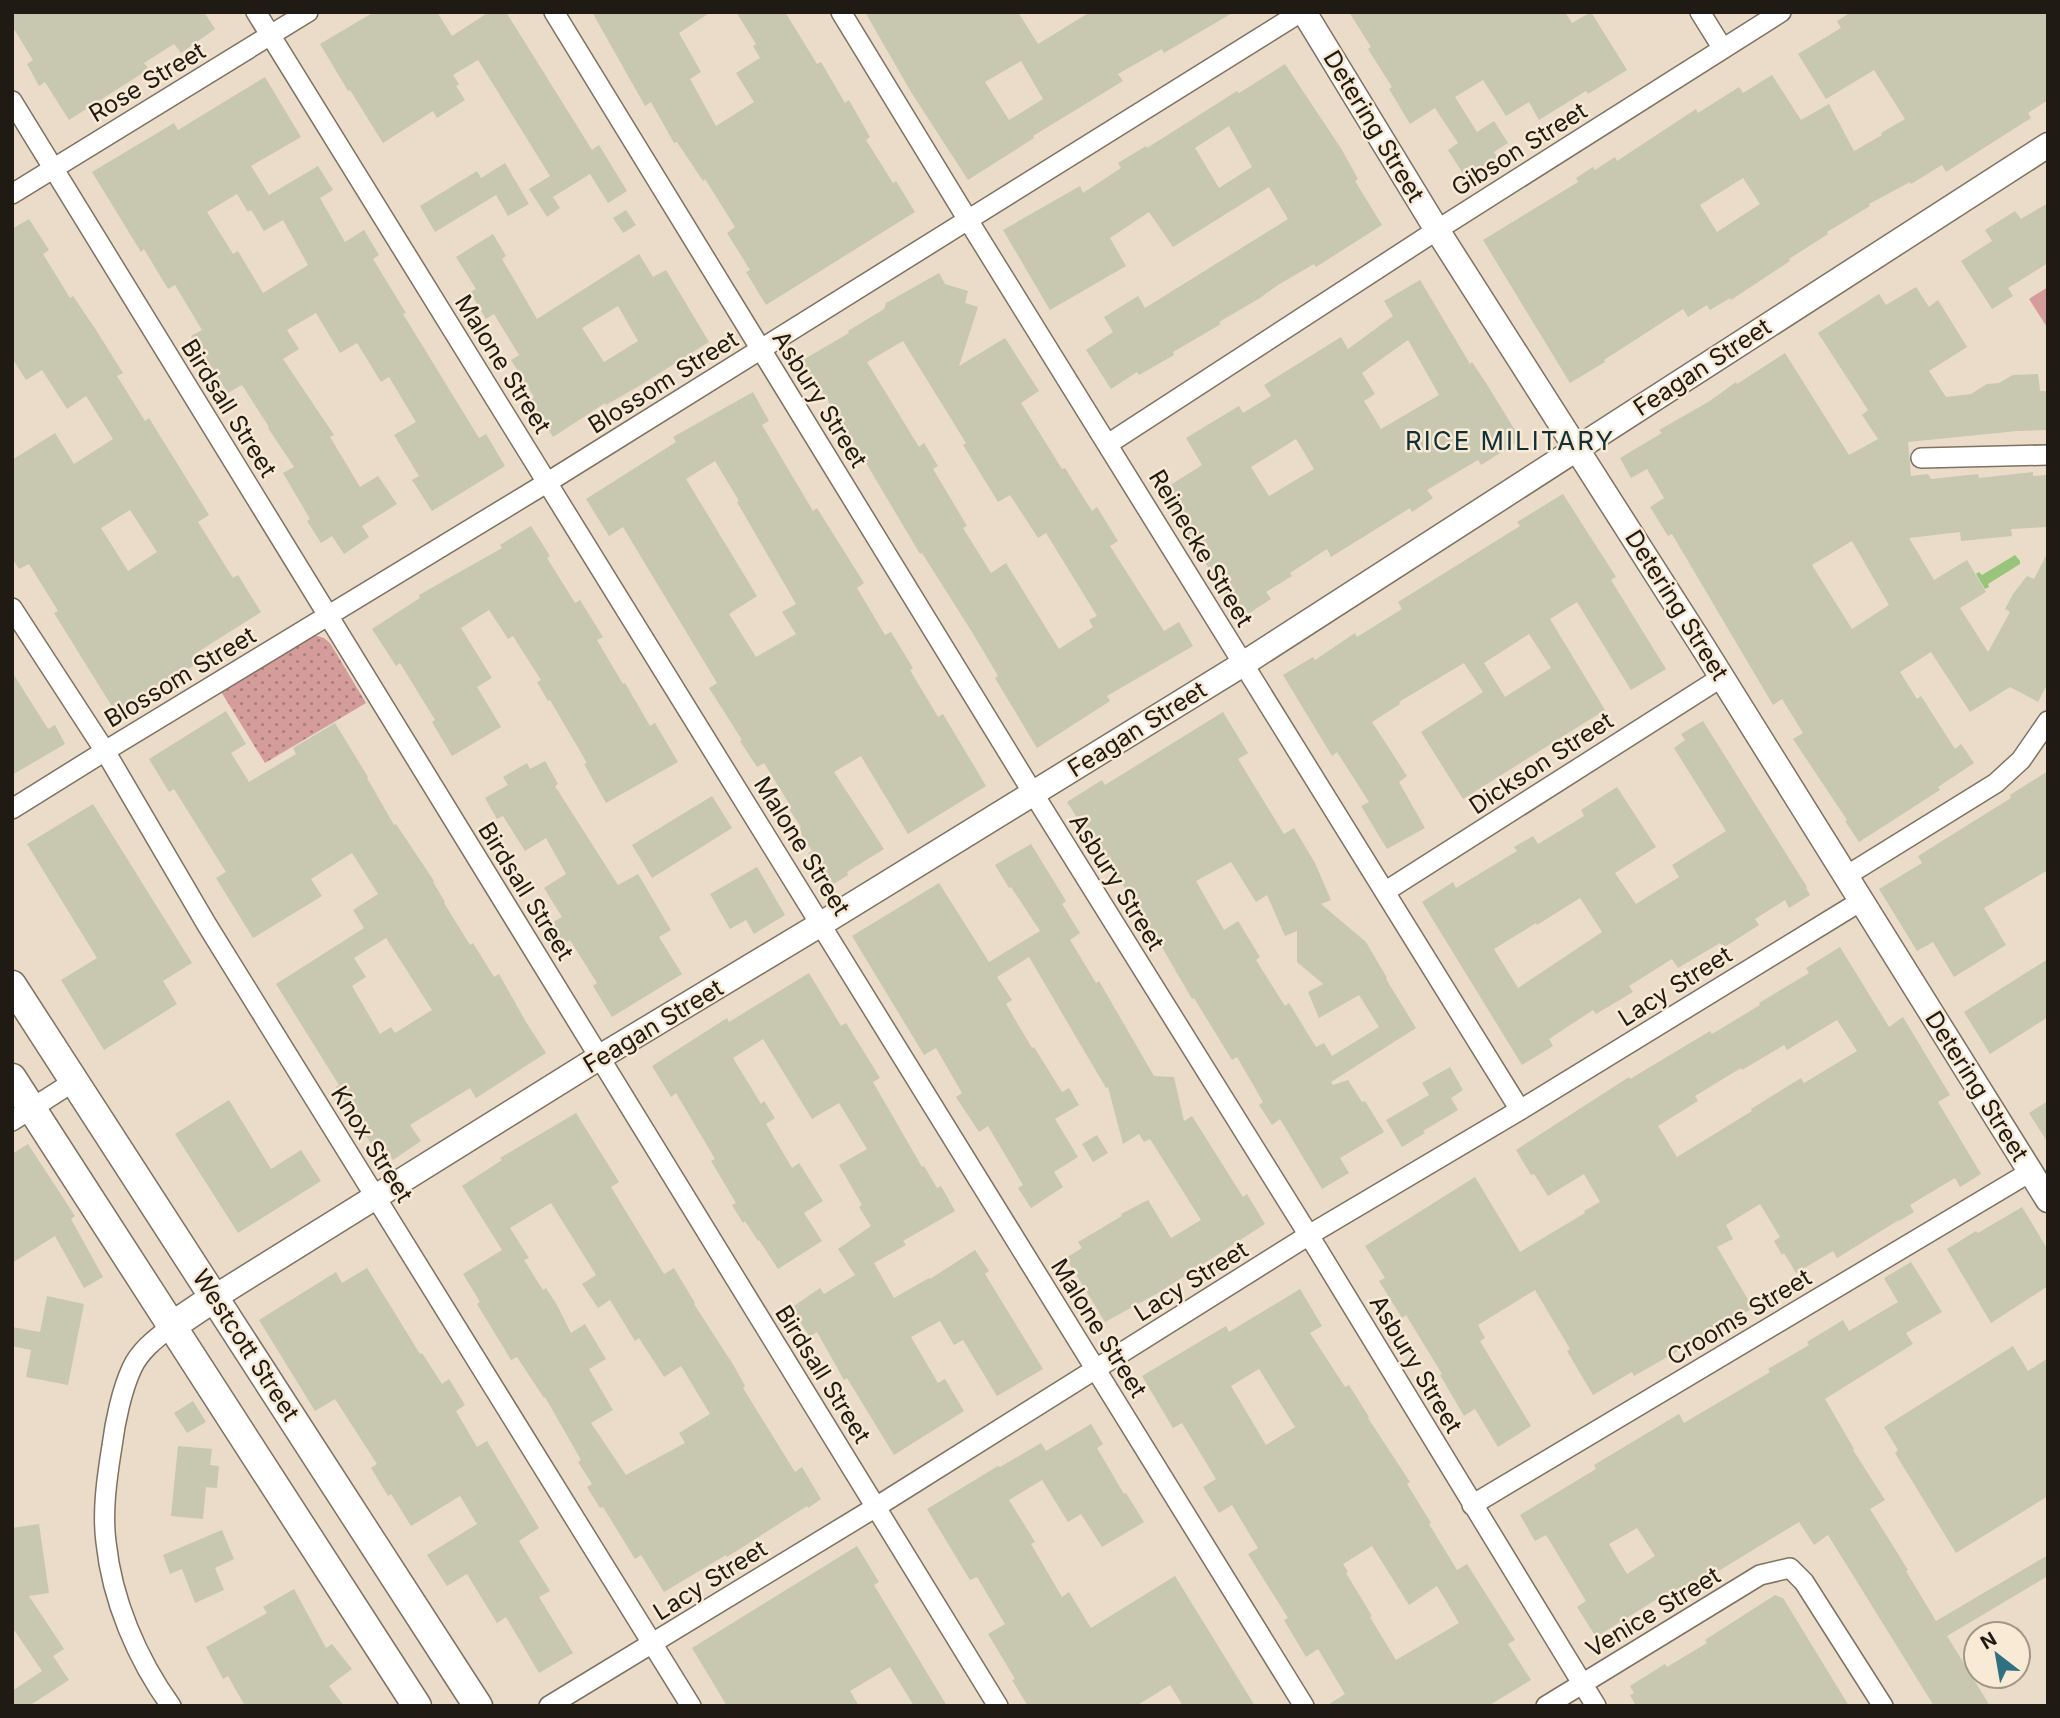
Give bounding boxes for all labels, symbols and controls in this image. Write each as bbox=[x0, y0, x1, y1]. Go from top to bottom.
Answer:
street label: Rose Street bbox=[84, 36, 211, 128]
street label: Detering Street bbox=[1317, 45, 1431, 207]
street label: Gibson Street bbox=[1446, 96, 1592, 202]
street label: Malone Street bbox=[449, 289, 557, 439]
street label: Feagan Street bbox=[1628, 312, 1776, 422]
street label: Blossom Street bbox=[583, 324, 743, 440]
street label: Asbury Street bbox=[767, 325, 874, 473]
street label: Birdsall Street bbox=[175, 334, 283, 482]
district label: RICE MILITARY bbox=[1405, 425, 1615, 456]
street label: Reinecke Street bbox=[1143, 464, 1259, 632]
street label: Detering Street bbox=[1619, 525, 1735, 686]
street label: Blossom Street bbox=[99, 620, 261, 734]
street label: Feagan Street bbox=[1062, 675, 1212, 783]
street label: Dickson Street bbox=[1464, 706, 1619, 820]
street label: Malone Street bbox=[748, 771, 856, 921]
street label: Asbury Street bbox=[1064, 808, 1171, 956]
street label: Birdsall Street bbox=[472, 817, 580, 965]
street label: Lacy Street bbox=[1613, 940, 1737, 1032]
street label: Feagan Street bbox=[578, 973, 728, 1079]
street label: Detering Street bbox=[1919, 1006, 2035, 1167]
street label: Knox Street bbox=[325, 1080, 419, 1208]
street label: Lacy Street bbox=[1129, 1235, 1253, 1327]
street label: Malone Street bbox=[1045, 1253, 1153, 1403]
street label: Crooms Street bbox=[1662, 1262, 1816, 1371]
street label: Westcott Street bbox=[186, 1264, 306, 1426]
street label: Asbury Street bbox=[1364, 1290, 1469, 1438]
street label: Birdsall Street bbox=[769, 1300, 877, 1448]
street label: Lacy Street bbox=[648, 1534, 772, 1626]
street label: Venice Street bbox=[1581, 1560, 1726, 1663]
north arrow bbox=[1962, 1620, 2032, 1690]
text: N bbox=[1976, 1627, 2001, 1654]

